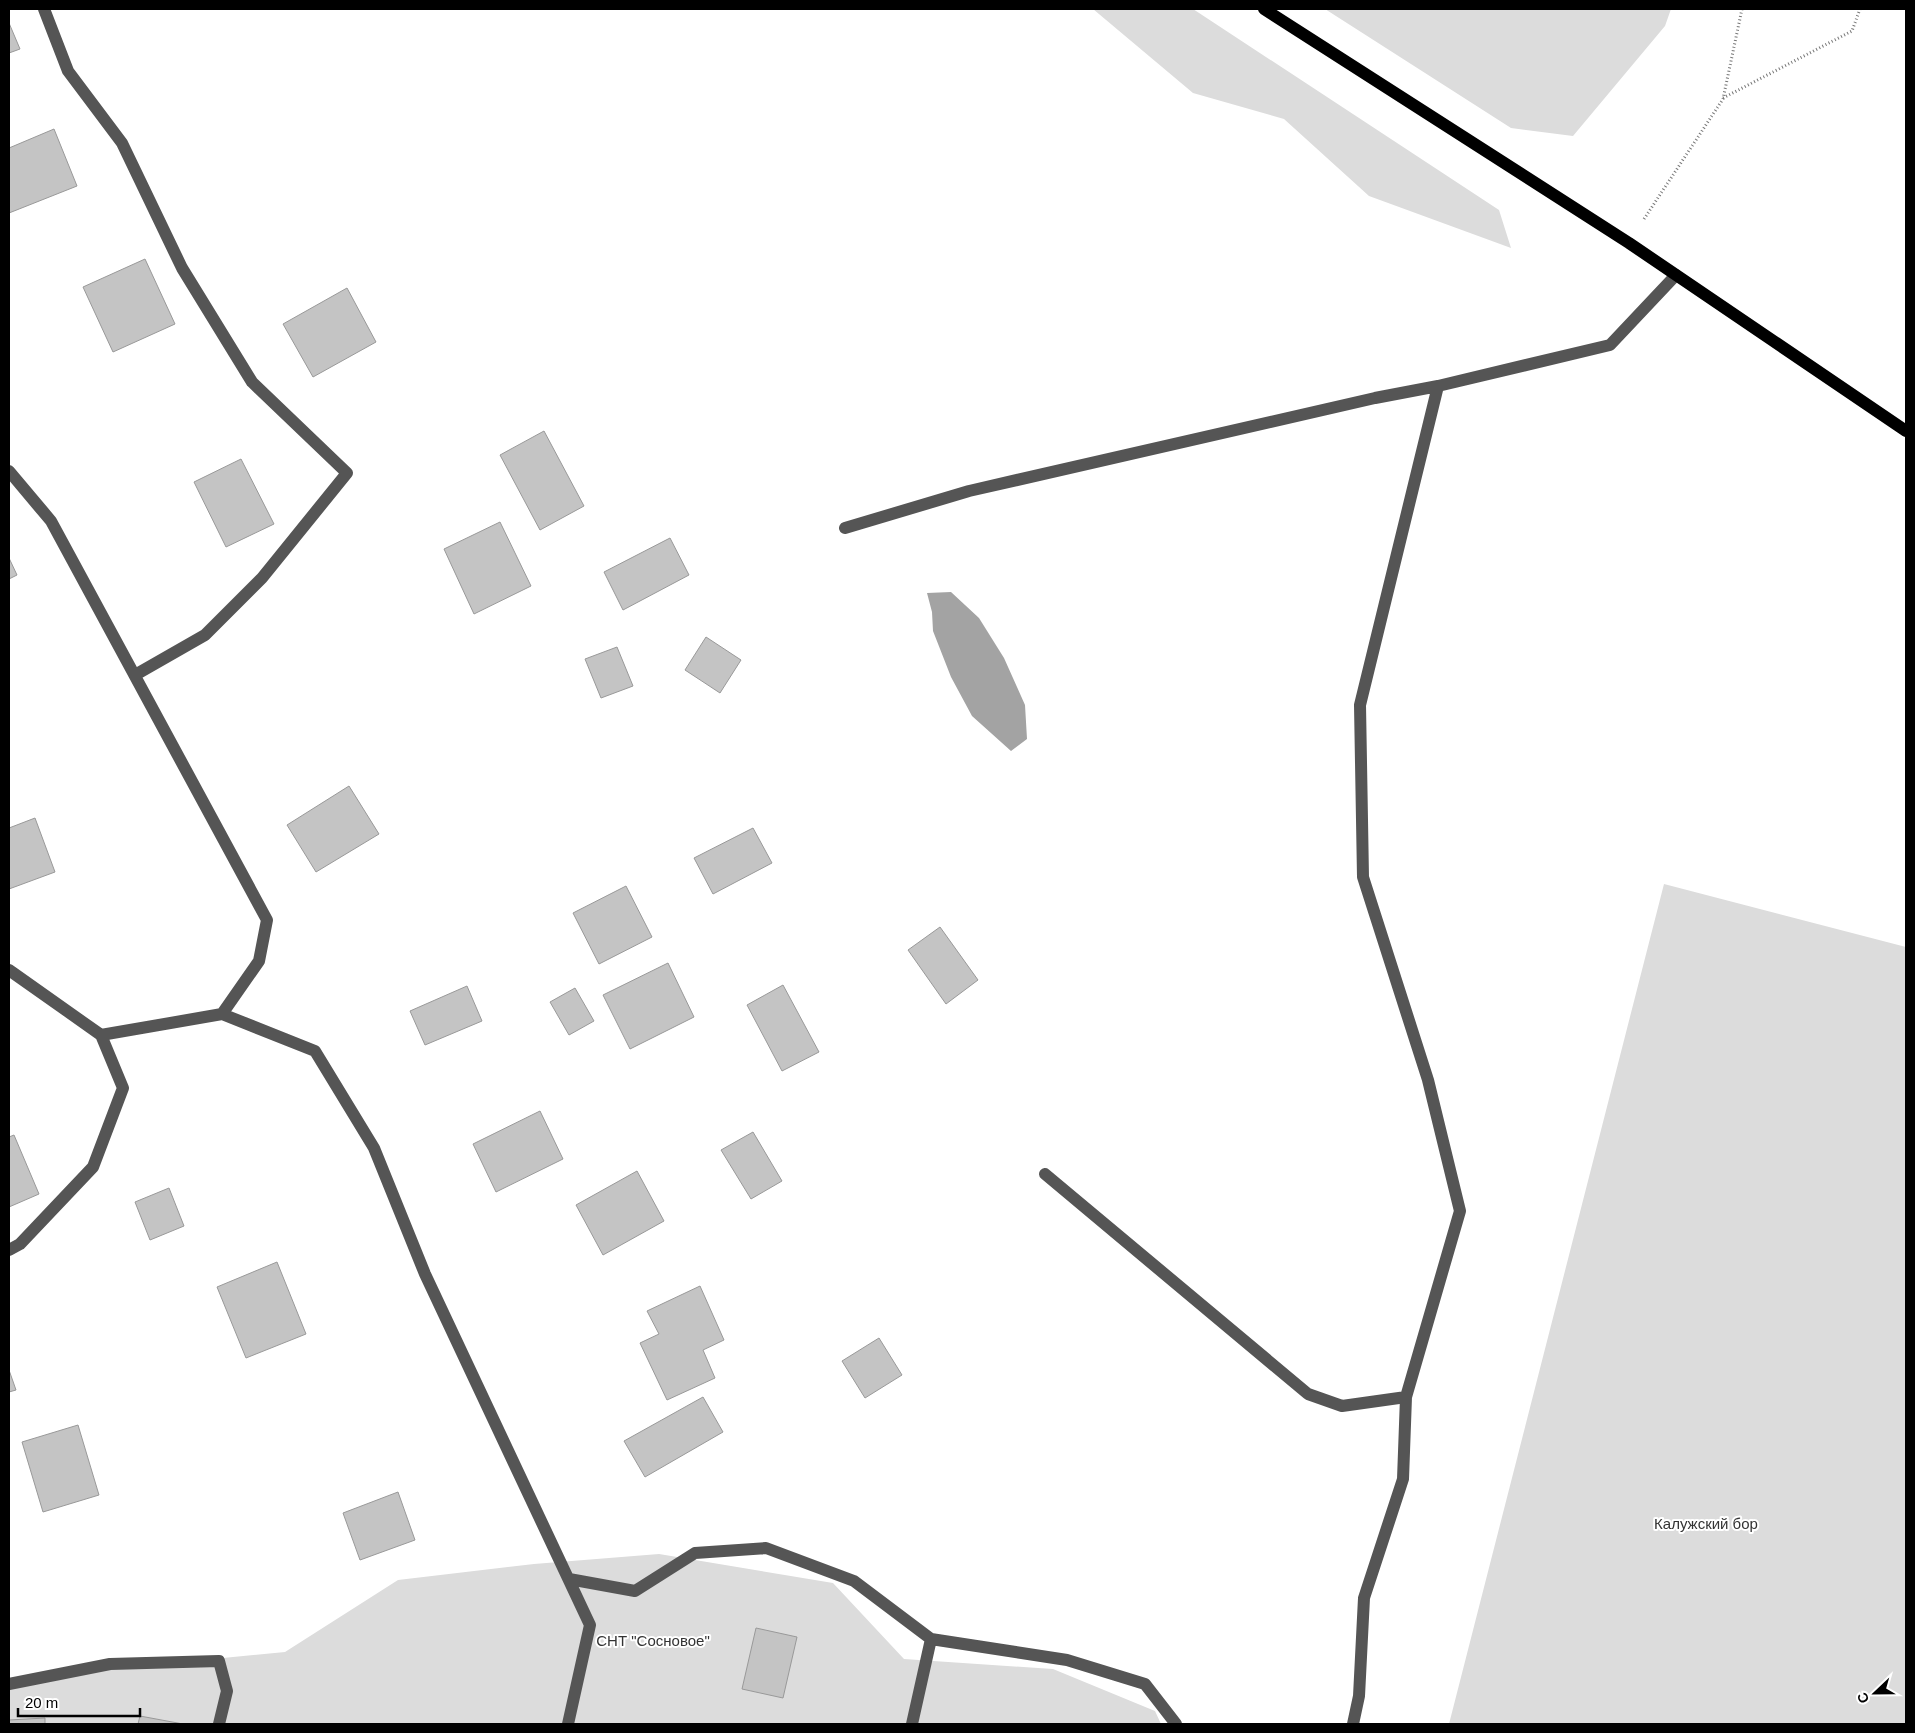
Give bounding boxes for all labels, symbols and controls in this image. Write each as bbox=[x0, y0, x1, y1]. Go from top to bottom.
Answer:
park label: Калужский бор bbox=[1654, 1515, 1758, 1532]
park label: СНТ "Сосновое" bbox=[596, 1632, 710, 1649]
north arrow bbox=[1850, 1668, 1900, 1718]
scale bar bbox=[18, 1686, 140, 1718]
text: С bbox=[1854, 1690, 1872, 1706]
text: 20 m bbox=[25, 1694, 58, 1711]

